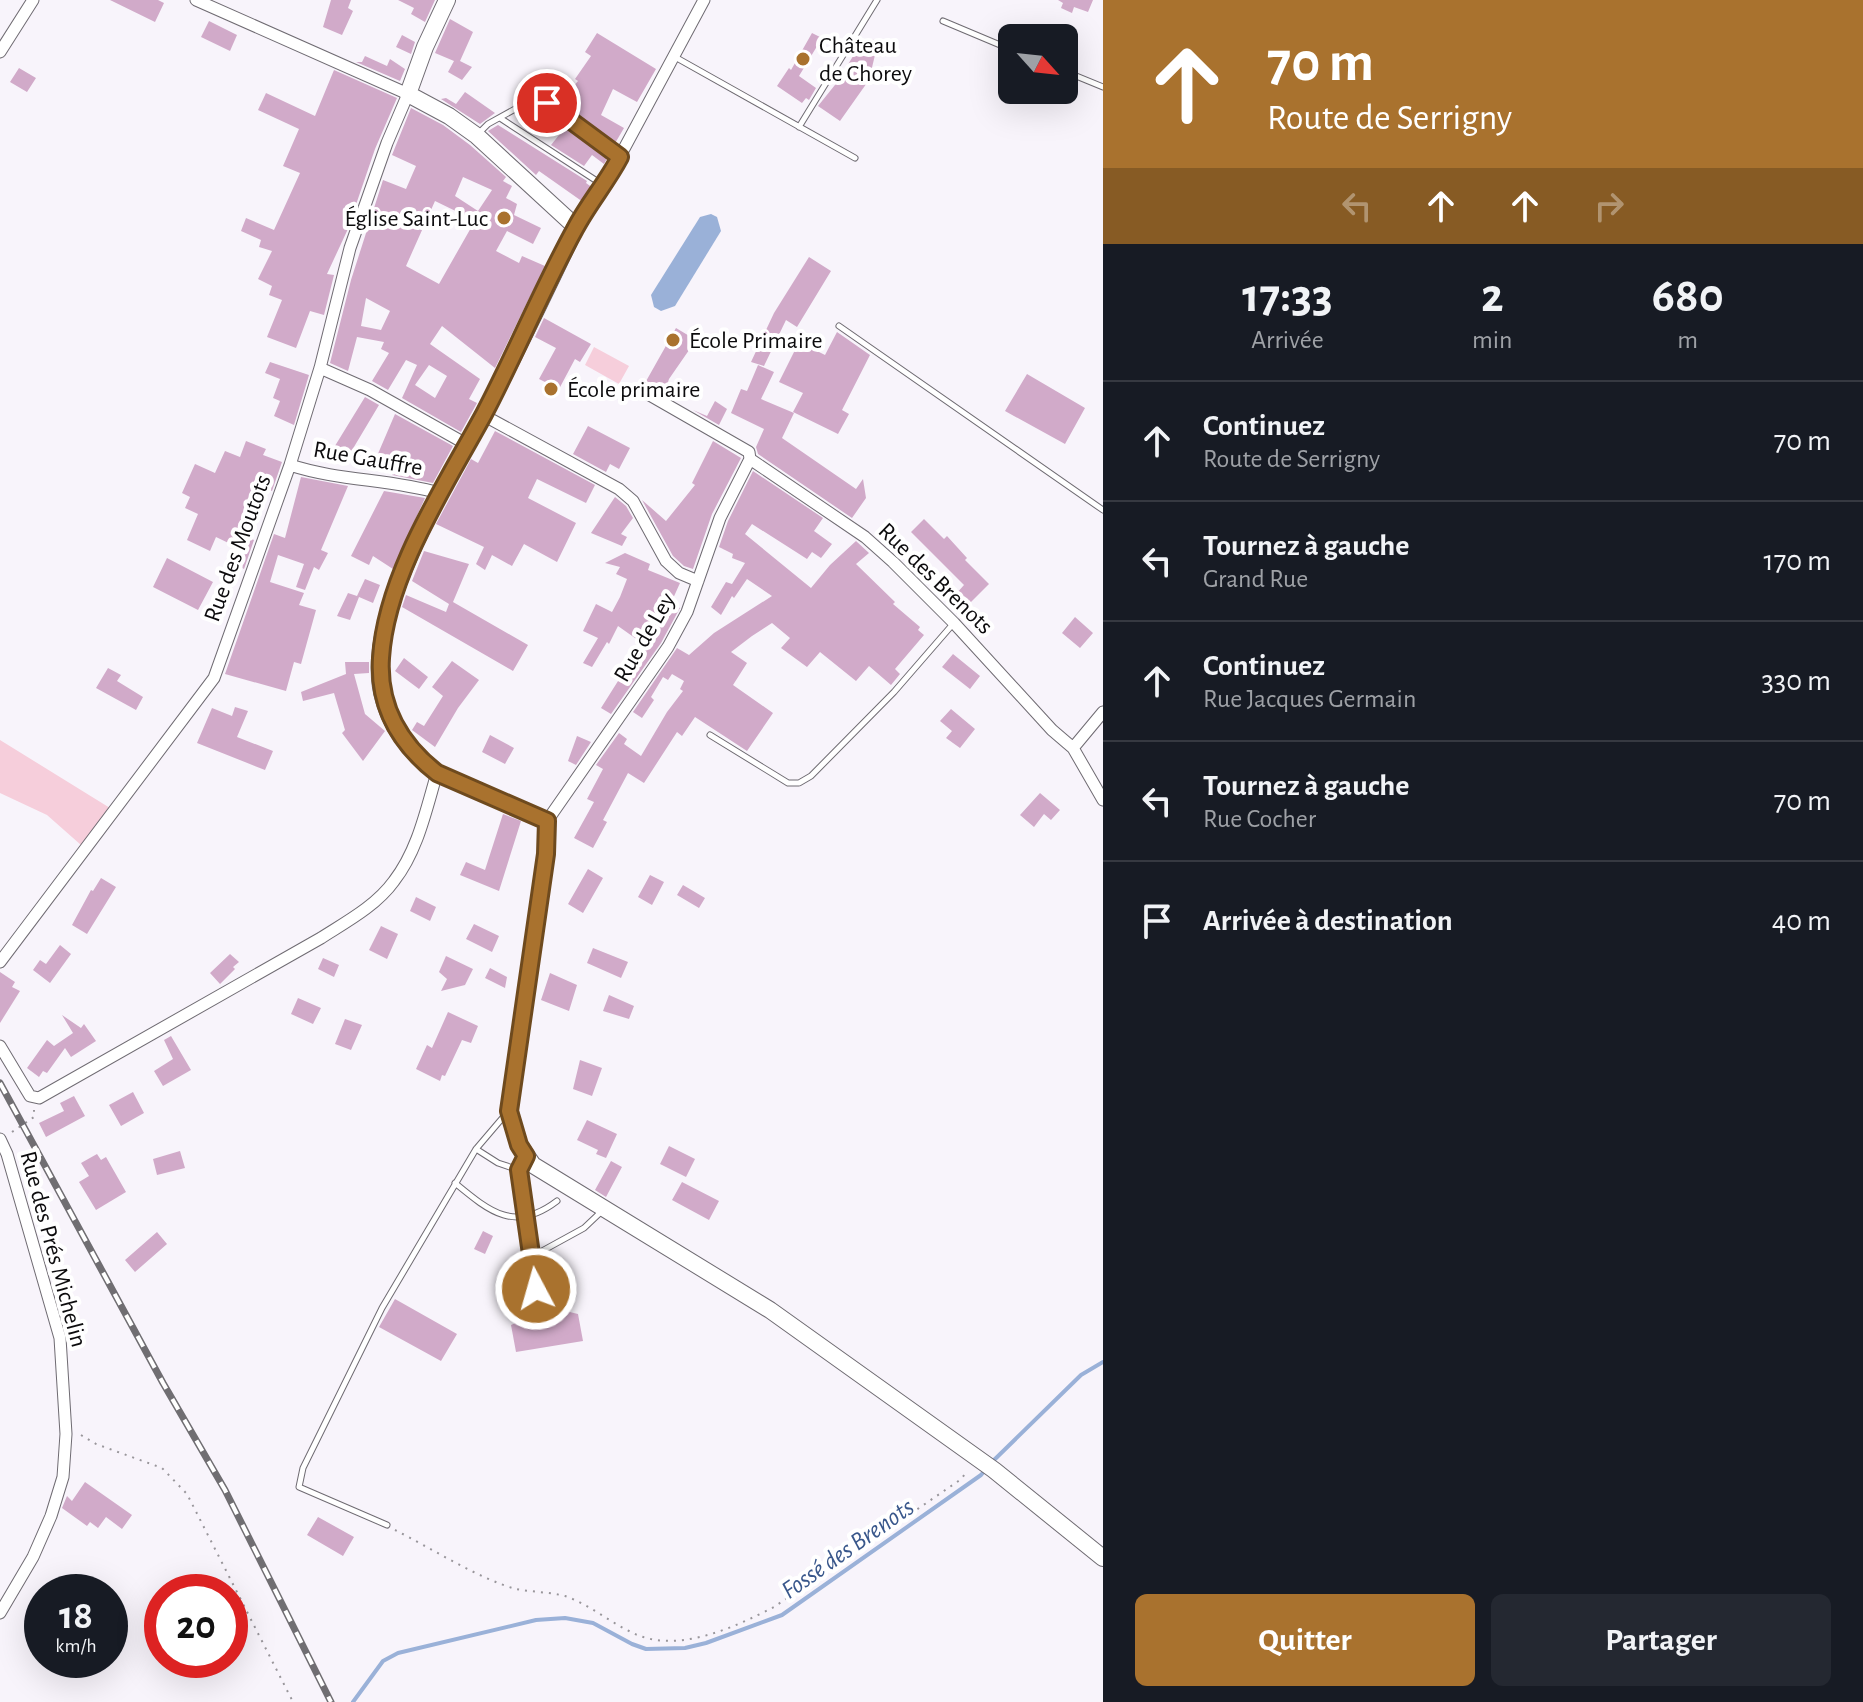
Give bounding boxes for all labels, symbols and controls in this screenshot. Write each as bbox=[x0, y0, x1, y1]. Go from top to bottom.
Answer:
north arrow bbox=[998, 24, 1078, 104]
map controls bbox=[998, 24, 1078, 104]
icon: ahead bbox=[1135, 32, 1239, 136]
place label: Château de Chorey bbox=[819, 34, 912, 86]
text: 70 m bbox=[1267, 35, 1374, 91]
marker: Château de Chorey bbox=[794, 50, 812, 68]
pin bbox=[513, 69, 581, 137]
icon: arrive bbox=[525, 81, 569, 125]
text: Route de Serrigny bbox=[1267, 100, 1512, 136]
icon: left bbox=[1335, 184, 1379, 228]
icon: ahead bbox=[1419, 184, 1463, 228]
icon: ahead bbox=[1503, 184, 1547, 228]
icon: right bbox=[1587, 184, 1631, 228]
place label: Église Saint-Luc bbox=[345, 205, 488, 231]
marker: Église Saint-Luc bbox=[495, 209, 513, 227]
text: 17:33 bbox=[1242, 273, 1333, 321]
text: 2 bbox=[1481, 273, 1504, 321]
text: 680 bbox=[1652, 273, 1724, 321]
place label: École Primaire bbox=[689, 327, 823, 353]
text: Arrivée bbox=[1251, 327, 1324, 353]
text: min bbox=[1472, 327, 1513, 353]
text: m bbox=[1677, 327, 1698, 353]
marker: École Primaire bbox=[664, 331, 682, 349]
place label: École primaire bbox=[567, 376, 700, 402]
marker: École primaire bbox=[542, 380, 560, 398]
text: Continuez bbox=[1203, 411, 1325, 441]
icon: ahead bbox=[1135, 419, 1179, 463]
text: 70 m bbox=[1774, 426, 1831, 456]
street label: Rue Gauffre bbox=[311, 438, 424, 480]
text: Route de Serrigny bbox=[1203, 446, 1380, 472]
street label: Rue des Moutots bbox=[200, 472, 276, 625]
street label: Rue des Brenots bbox=[874, 518, 997, 639]
text: Tournez à gauche bbox=[1203, 531, 1410, 561]
icon: left bbox=[1135, 539, 1179, 583]
text: 170 m bbox=[1763, 546, 1831, 576]
text: Grand Rue bbox=[1203, 566, 1308, 592]
street label: Rue de Ley bbox=[610, 589, 680, 686]
text: Continuez bbox=[1203, 651, 1325, 681]
icon: ahead bbox=[1135, 659, 1179, 703]
text: 330 m bbox=[1761, 666, 1831, 696]
text: Rue Jacques Germain bbox=[1203, 686, 1416, 712]
text: Tournez à gauche bbox=[1203, 771, 1410, 801]
icon: left bbox=[1135, 779, 1179, 823]
text: 70 m bbox=[1774, 786, 1831, 816]
text: Rue Cocher bbox=[1203, 806, 1316, 832]
icon: arrive bbox=[1135, 899, 1179, 943]
text: Arrivée à destination bbox=[1203, 906, 1453, 936]
text: 40 m bbox=[1772, 906, 1831, 936]
street label: Rue des Prés Michelin bbox=[15, 1149, 91, 1350]
position arrow bbox=[494, 1247, 578, 1331]
water label: Fossé des Brenots bbox=[777, 1494, 919, 1604]
speed limit sign: 20 bbox=[144, 1574, 248, 1678]
button: Quitter bbox=[1135, 1594, 1475, 1686]
button: Partager bbox=[1491, 1594, 1831, 1686]
text: 18 bbox=[59, 1596, 93, 1636]
text: km/h bbox=[55, 1636, 97, 1656]

